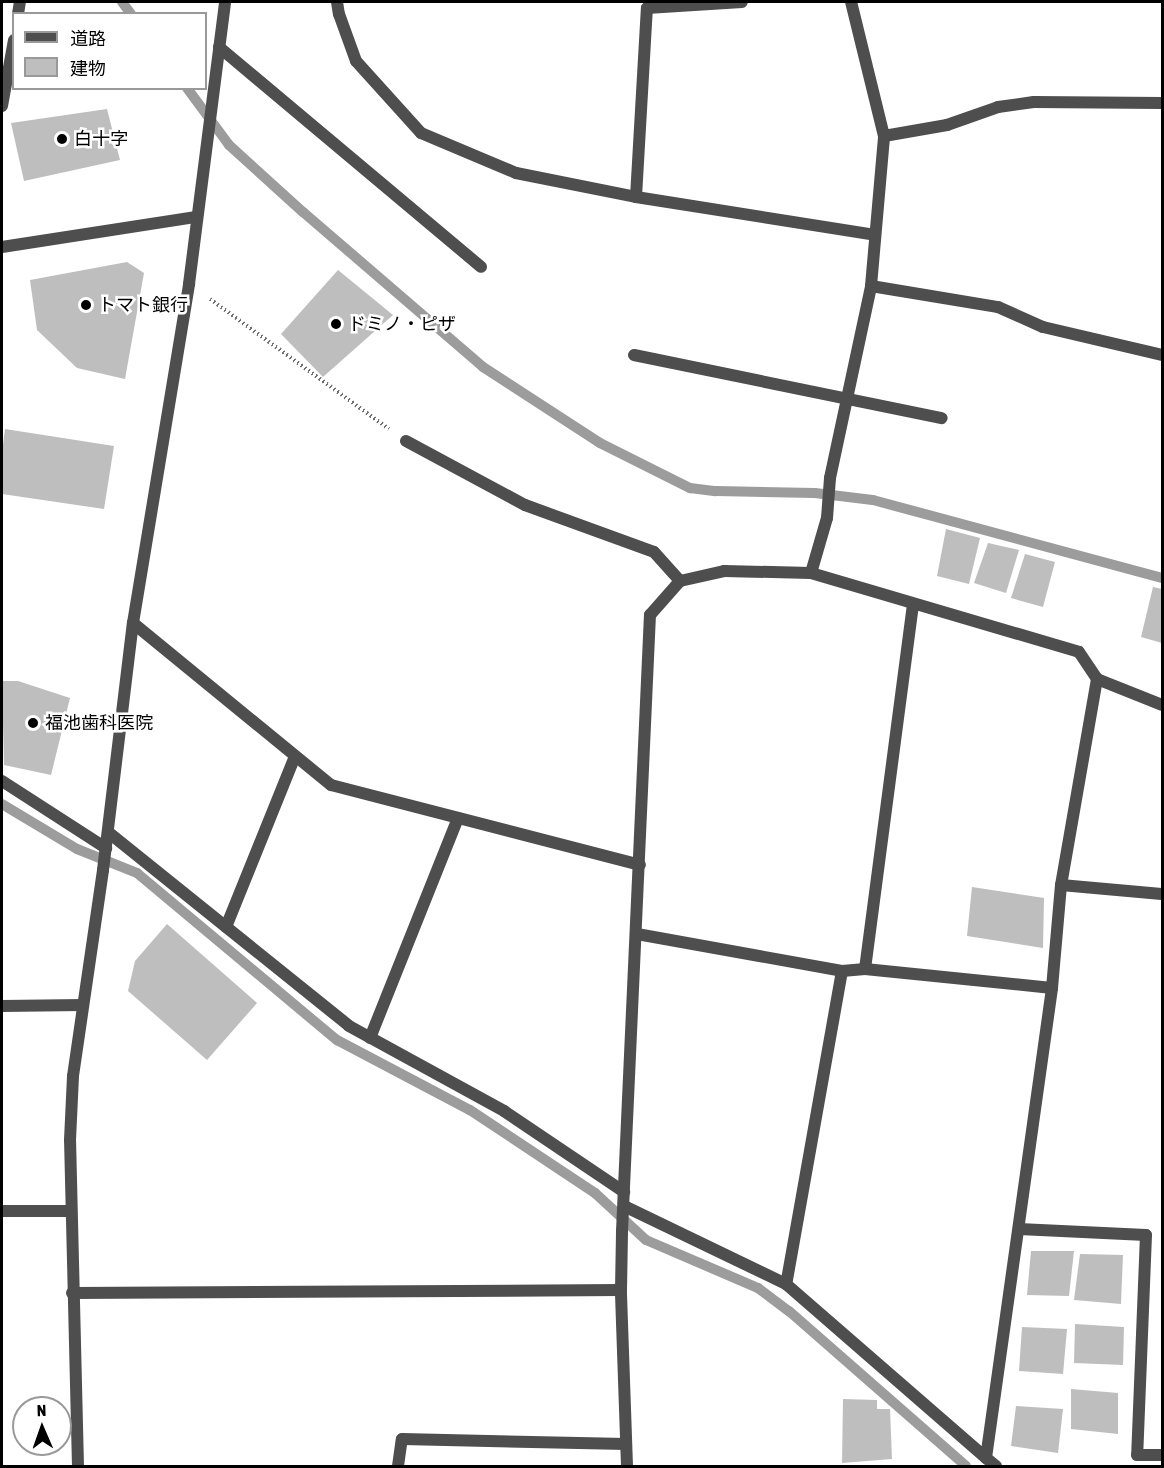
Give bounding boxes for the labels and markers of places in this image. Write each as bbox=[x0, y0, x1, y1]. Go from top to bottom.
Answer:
place label: 白十字 bbox=[74, 128, 128, 150]
marker: 白十字 bbox=[55, 132, 69, 146]
place label: トマト銀行 bbox=[98, 294, 188, 316]
marker: トマト銀行 bbox=[79, 298, 93, 312]
place label: ドミノ・ピザ bbox=[348, 313, 456, 335]
marker: ドミノ・ピザ bbox=[329, 317, 343, 331]
place label: 福池歯科医院 bbox=[45, 712, 153, 734]
marker: 福池歯科医院 bbox=[26, 716, 40, 730]

